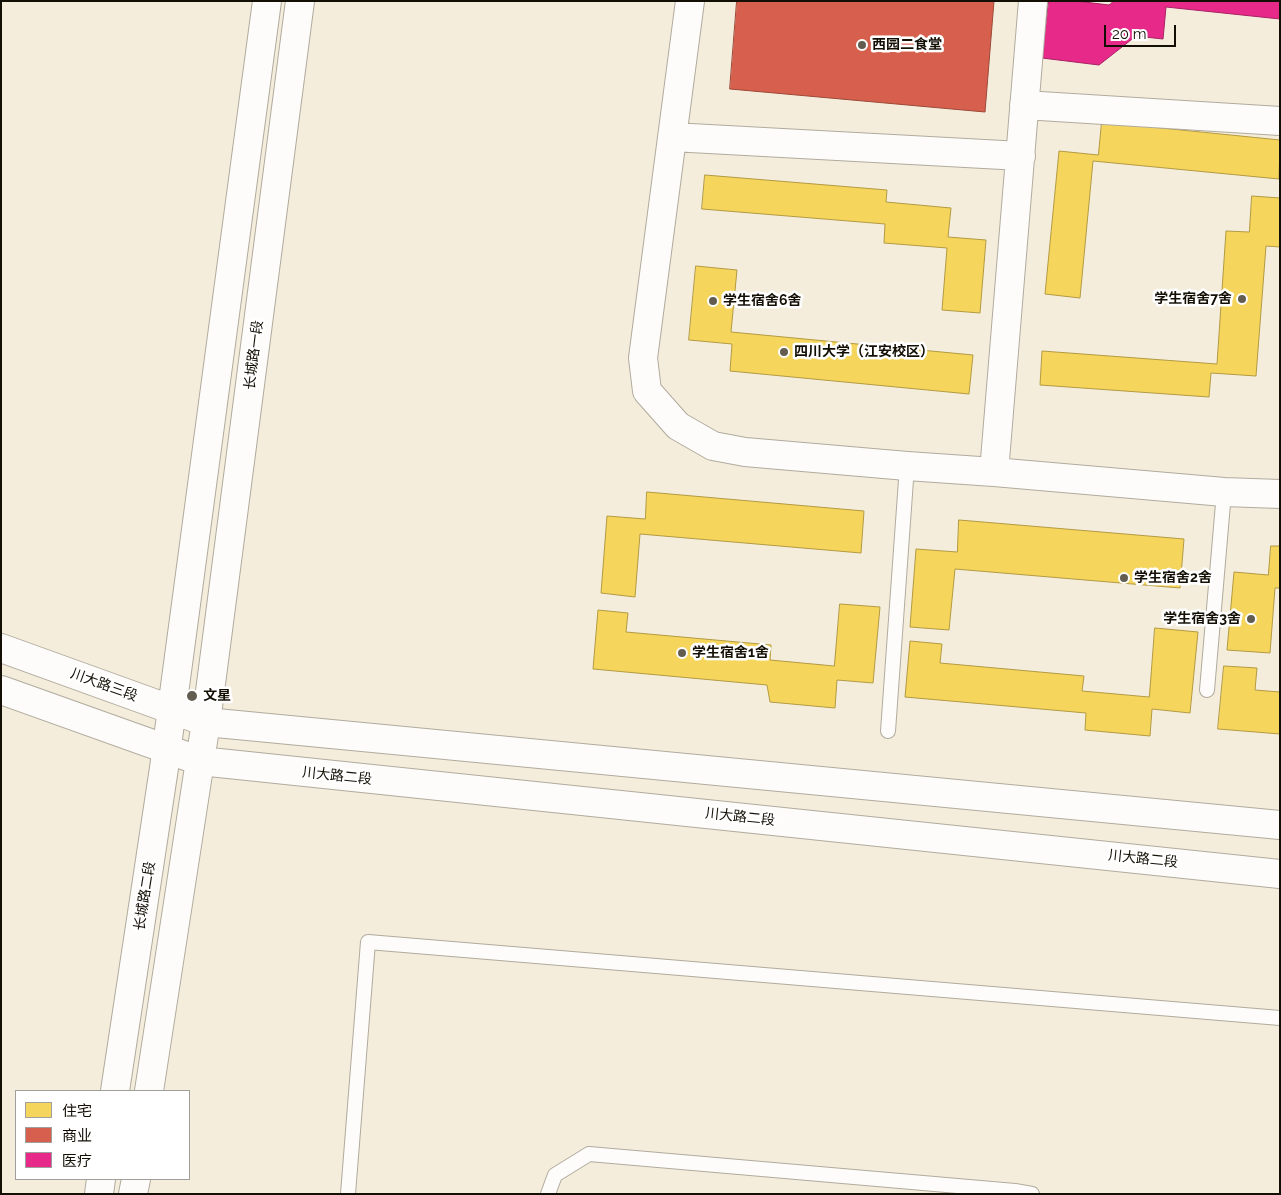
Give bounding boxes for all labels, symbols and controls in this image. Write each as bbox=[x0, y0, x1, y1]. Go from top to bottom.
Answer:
scale bar bbox=[1106, 15, 1178, 47]
text: 20 m bbox=[1112, 25, 1147, 43]
place label: 西园二食堂 bbox=[872, 37, 942, 53]
marker: 西园二食堂 bbox=[856, 39, 868, 51]
place label: 学生宿舍7舍 bbox=[1154, 291, 1232, 307]
place label: 学生宿舍6舍 bbox=[723, 293, 801, 309]
marker: 学生宿舍7舍 bbox=[1236, 293, 1248, 305]
marker: 学生宿舍6舍 bbox=[707, 295, 719, 307]
street label: 长城路一段 bbox=[241, 319, 267, 391]
place label: 四川大学（江安校区） bbox=[794, 344, 934, 360]
marker: 四川大学（江安校区） bbox=[778, 346, 790, 358]
place label: 学生宿舍2舍 bbox=[1134, 570, 1212, 586]
marker: 学生宿舍2舍 bbox=[1118, 572, 1130, 584]
place label: 学生宿舍3舍 bbox=[1163, 611, 1241, 627]
marker: 学生宿舍3舍 bbox=[1245, 613, 1257, 625]
place label: 学生宿舍1舍 bbox=[692, 645, 769, 661]
marker: 学生宿舍1舍 bbox=[676, 647, 688, 659]
street label: 川大路三段 bbox=[68, 665, 140, 705]
place label: 文星 bbox=[203, 688, 231, 704]
marker: 文星 bbox=[185, 689, 199, 703]
street label: 川大路二段 bbox=[301, 764, 373, 788]
street label: 川大路二段 bbox=[704, 805, 776, 829]
street label: 川大路二段 bbox=[1107, 847, 1179, 871]
street label: 长城路二段 bbox=[131, 860, 159, 932]
legend bbox=[15, 1090, 190, 1180]
text: 住宅 bbox=[62, 1102, 92, 1120]
text: 商业 bbox=[62, 1127, 92, 1145]
text: 医疗 bbox=[62, 1152, 92, 1170]

